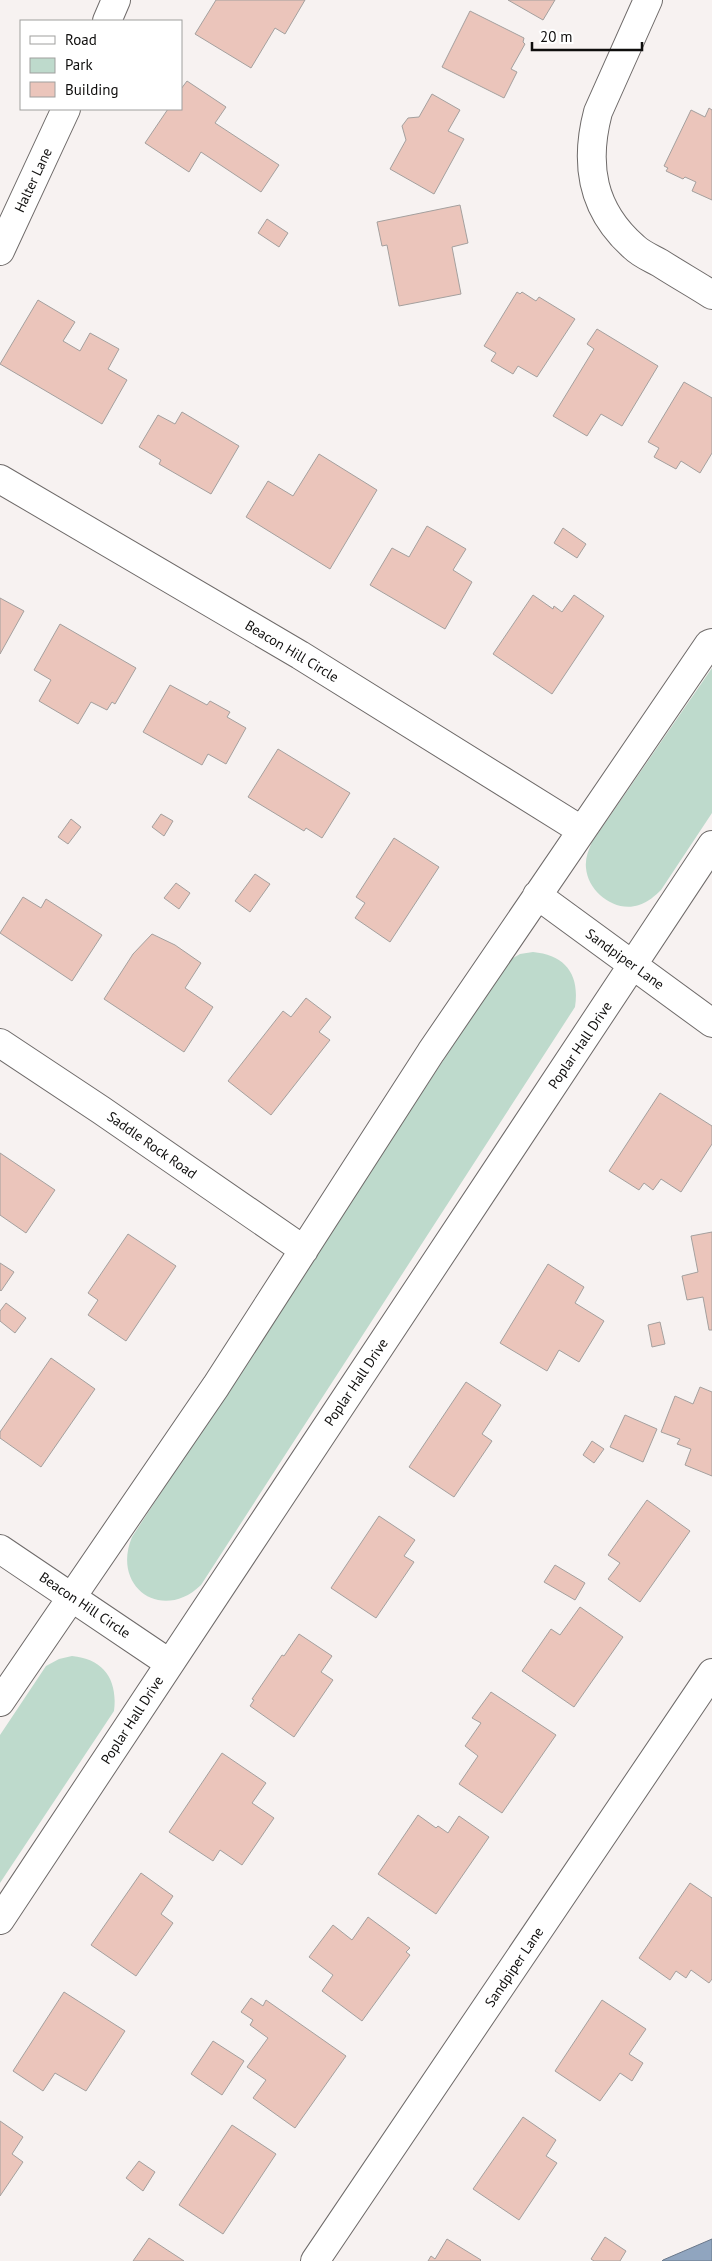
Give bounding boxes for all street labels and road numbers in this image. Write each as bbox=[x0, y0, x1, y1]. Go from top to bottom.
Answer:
street label: Halter Lane bbox=[10, 145, 56, 215]
street label: Beacon Hill Circle bbox=[242, 616, 342, 686]
street label: Sandpiper Lane bbox=[582, 924, 668, 994]
street label: Poplar Hall Drive bbox=[544, 998, 616, 1092]
street label: Saddle Rock Road bbox=[104, 1107, 200, 1183]
street label: Poplar Hall Drive bbox=[320, 1335, 392, 1429]
street label: Beacon Hill Circle bbox=[36, 1568, 134, 1642]
street label: Poplar Hall Drive bbox=[97, 1673, 167, 1767]
street label: Sandpiper Lane bbox=[481, 1924, 547, 2010]

